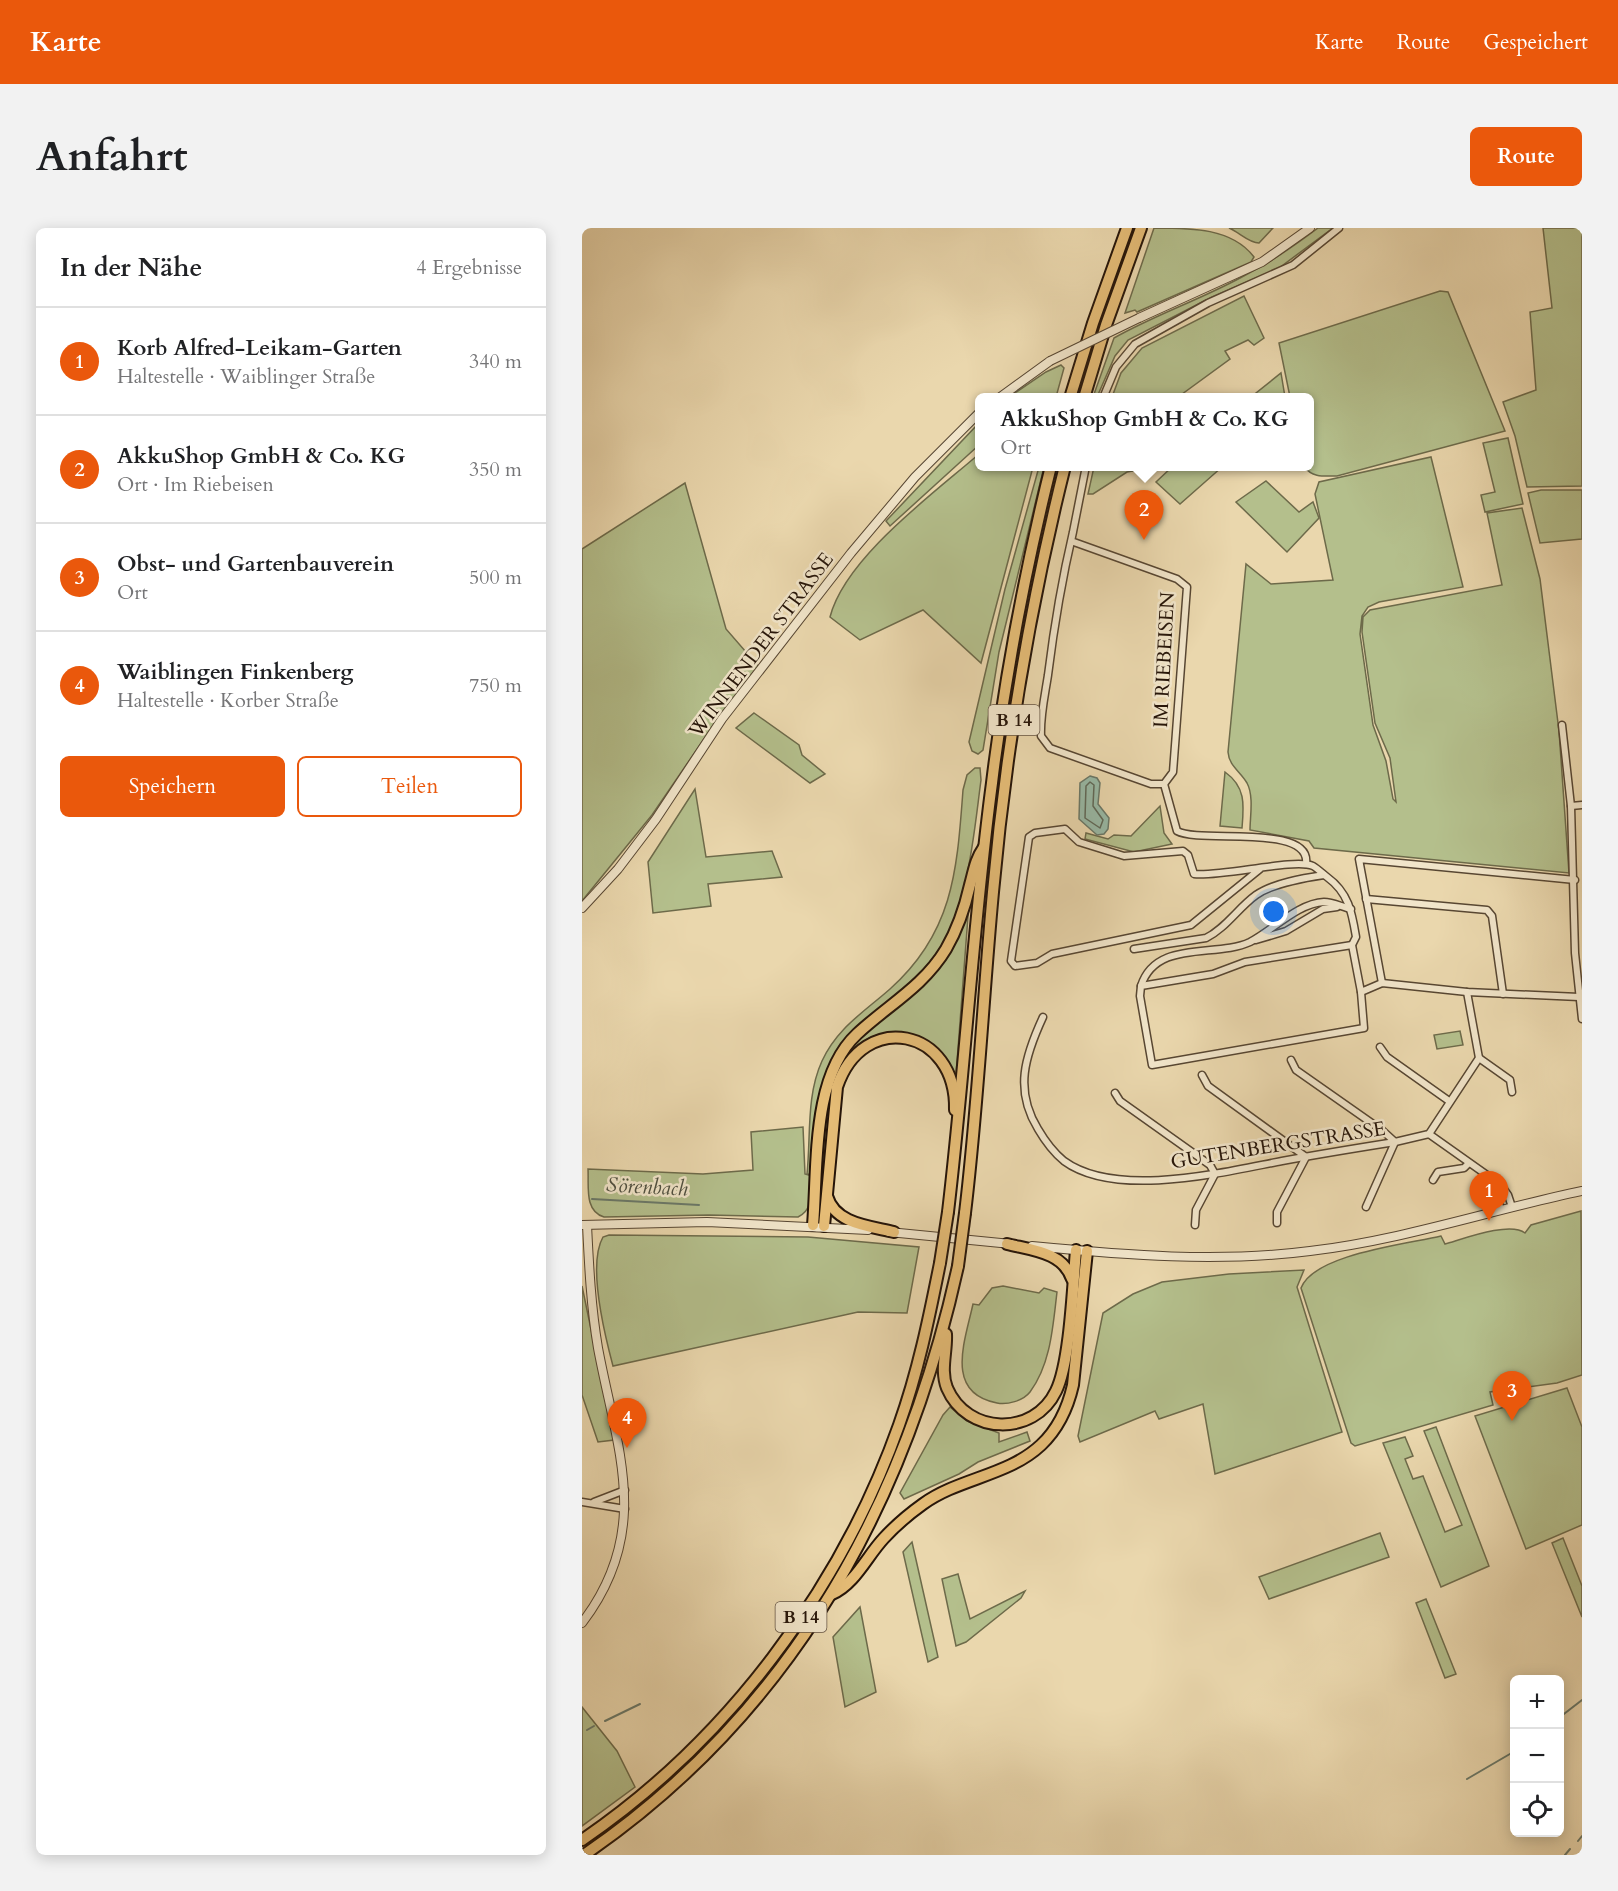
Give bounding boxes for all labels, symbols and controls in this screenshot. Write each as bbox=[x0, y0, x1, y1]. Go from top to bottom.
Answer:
text: Karte bbox=[30, 23, 102, 61]
text: Karte bbox=[1315, 28, 1364, 57]
text: Route bbox=[1397, 28, 1450, 57]
text: Gespeichert bbox=[1483, 28, 1588, 57]
button: Route bbox=[1470, 127, 1582, 186]
text: Anfahrt bbox=[36, 128, 188, 185]
text: In der Nähe bbox=[60, 250, 202, 285]
text: 4 Ergebnisse bbox=[416, 254, 522, 281]
text: Korb Alfred-Leikam-Garten bbox=[117, 333, 402, 363]
text: 1 bbox=[74, 348, 85, 375]
text: 340 m bbox=[469, 348, 522, 375]
text: Haltestelle · Waiblinger Straße bbox=[117, 363, 375, 390]
popup bbox=[975, 393, 1314, 471]
text: AkkuShop GmbH & Co. KG bbox=[1000, 404, 1289, 434]
text: Ort bbox=[1000, 434, 1031, 461]
text: AkkuShop GmbH & Co. KG bbox=[117, 441, 405, 471]
text: 2 bbox=[74, 456, 85, 483]
text: 350 m bbox=[469, 456, 522, 483]
text: Ort · Im Riebeisen bbox=[117, 471, 274, 498]
pin: 2 bbox=[1124, 490, 1164, 540]
street label: WINNENDER STRASSE bbox=[682, 547, 840, 744]
text: Obst- und Gartenbauverein bbox=[117, 549, 394, 579]
text: 3 bbox=[74, 564, 85, 591]
text: 500 m bbox=[469, 564, 522, 591]
text: Ort bbox=[117, 579, 148, 606]
street label: IM RIEBEISEN bbox=[1147, 591, 1181, 729]
text: Waiblingen Finkenberg bbox=[117, 657, 354, 687]
text: 4 bbox=[74, 672, 85, 699]
text: 750 m bbox=[469, 672, 522, 699]
text: Haltestelle · Korber Straße bbox=[117, 687, 339, 714]
road number: B 14 bbox=[988, 705, 1040, 735]
button: Speichern bbox=[60, 756, 285, 817]
button: Teilen bbox=[297, 756, 522, 817]
your location bbox=[1259, 897, 1288, 926]
street label: GUTENBERGSTRASSE bbox=[1169, 1115, 1387, 1175]
water label: Sörenbach bbox=[605, 1170, 689, 1204]
pin: 1 bbox=[1470, 1172, 1508, 1221]
pin: 3 bbox=[1492, 1372, 1532, 1421]
pin: 4 bbox=[608, 1398, 646, 1448]
road number: B 14 bbox=[776, 1602, 826, 1632]
map controls bbox=[1510, 1675, 1564, 1837]
button: + bbox=[1510, 1675, 1564, 1729]
button: − bbox=[1510, 1729, 1564, 1783]
button: locate bbox=[1510, 1783, 1564, 1837]

